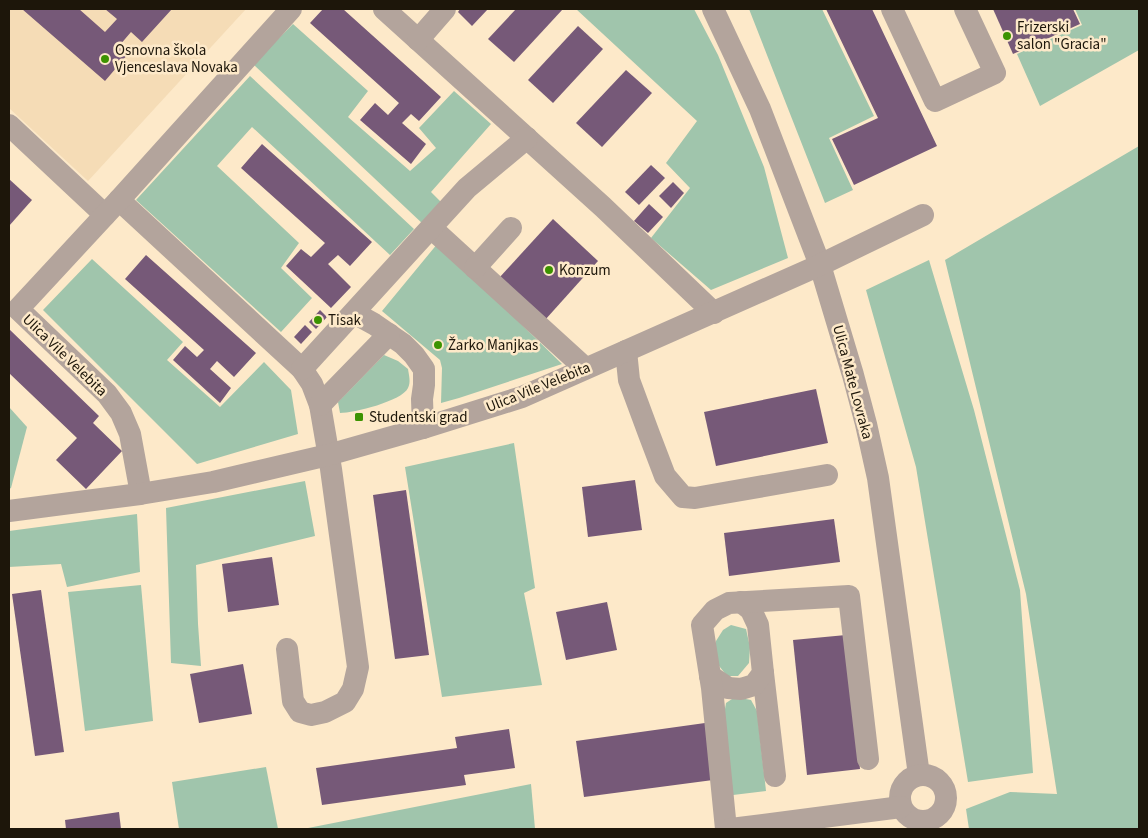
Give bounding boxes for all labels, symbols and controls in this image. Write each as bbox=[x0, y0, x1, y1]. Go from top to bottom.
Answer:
place label: Frizerski salon "Gracia" bbox=[1017, 17, 1107, 55]
marker: Frizerski salon "Gracia" bbox=[1001, 30, 1013, 42]
place label: Osnovna škola Vjenceslava Novaka bbox=[115, 40, 238, 78]
marker: Osnovna škola Vjenceslava Novaka bbox=[99, 53, 111, 65]
place label: Konzum bbox=[559, 260, 611, 281]
marker: Konzum bbox=[543, 264, 555, 276]
street label: Ulica Vile Velebita bbox=[18, 309, 112, 401]
place label: Tisak bbox=[328, 310, 362, 331]
marker: Tisak bbox=[312, 314, 324, 326]
street label: Ulica Mate Lovraka bbox=[827, 323, 878, 442]
place label: Žarko Manjkas bbox=[448, 335, 538, 356]
marker: Žarko Manjkas bbox=[432, 339, 444, 351]
street label: Ulica Vile Velebita bbox=[483, 357, 593, 418]
place label: Studentski grad bbox=[369, 407, 467, 428]
marker: Studentski grad bbox=[353, 411, 365, 423]

